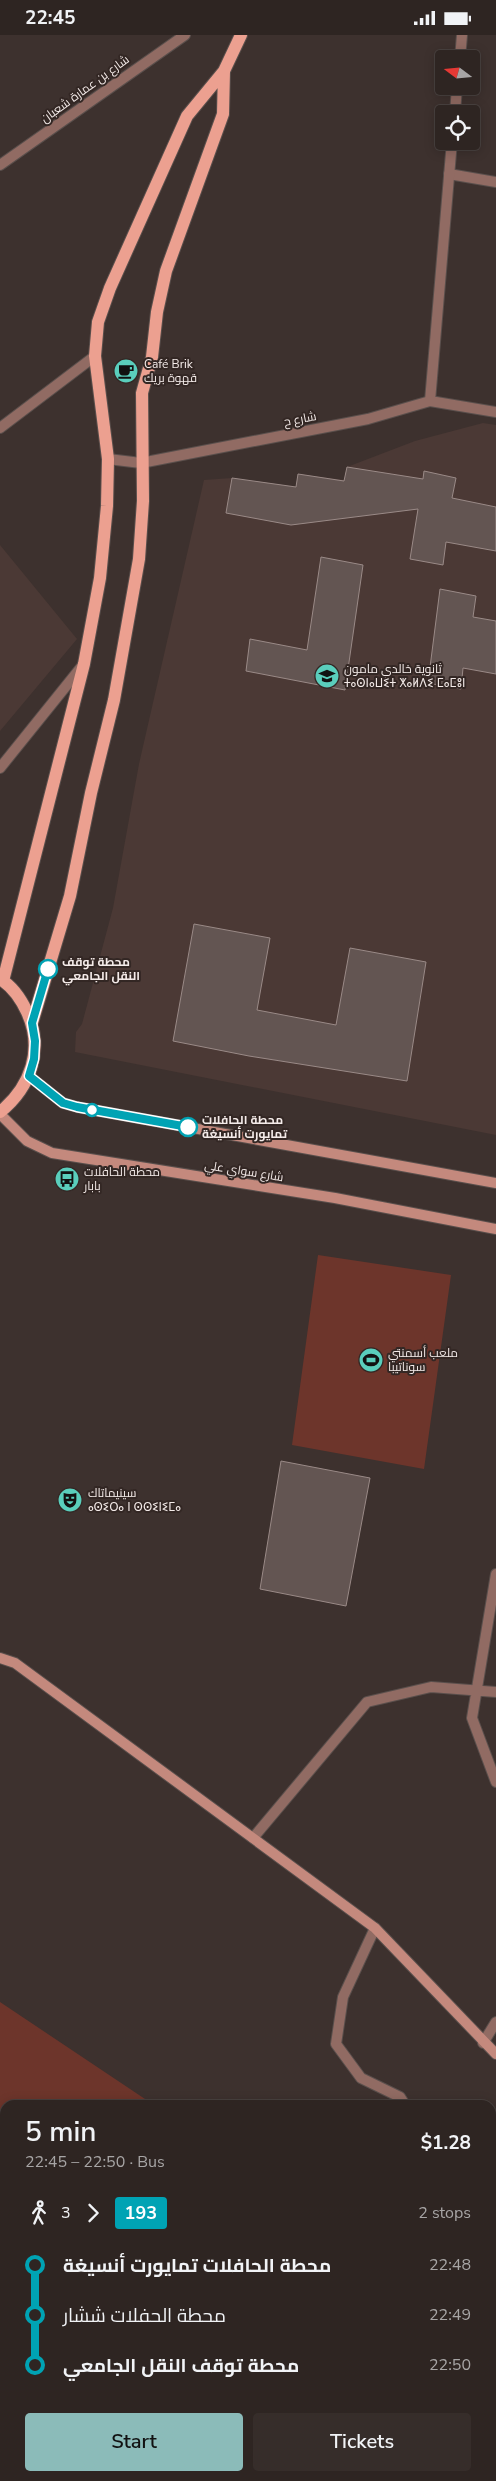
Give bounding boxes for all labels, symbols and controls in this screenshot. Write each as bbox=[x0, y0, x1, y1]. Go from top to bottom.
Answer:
text: 22:45 bbox=[25, 5, 75, 31]
north arrow bbox=[435, 50, 480, 95]
map controls bbox=[435, 50, 480, 150]
street label: شارع بن عمارة شعبان bbox=[38, 51, 132, 127]
button: locate bbox=[435, 105, 480, 150]
place label: Café Brik قهوة بريك bbox=[144, 356, 197, 386]
cafe icon: Café Brik قهوة بريك bbox=[113, 358, 139, 384]
street label: شارع ح bbox=[282, 408, 318, 430]
place label: ثانوية خالدي مامون ⵜⴰⵙⵏⴰⵡⵉⵜ ⵅⴰⵍⴷⵉ ⵎⴰⵎⵓⵏ bbox=[344, 661, 466, 691]
school or university icon: ثانوية خالدي مامون ⵜⴰⵙⵏⴰⵡⵉⵜ ⵅⴰⵍⴷⵉ ⵎⴰⵎⵓⵏ bbox=[314, 663, 340, 689]
place label: محطة توقف النقل الجامعي bbox=[62, 954, 140, 986]
marker: محطة توقف النقل الجامعي bbox=[38, 959, 58, 979]
unlabelled marker bbox=[85, 1103, 99, 1117]
place label: محطة الحافلات تمايورت أنسيغة bbox=[202, 1112, 288, 1142]
marker: محطة الحافلات تمايورت أنسيغة bbox=[178, 1117, 198, 1137]
street label: شارع سواي علي bbox=[203, 1157, 285, 1187]
place label: محطة الحافلات بابار bbox=[83, 1164, 160, 1194]
bus stop icon: محطة الحافلات بابار bbox=[54, 1166, 80, 1192]
place label: ملعب أسمنتي سوناتيبا bbox=[388, 1345, 458, 1375]
sports icon: ملعب أسمنتي سوناتيبا bbox=[358, 1347, 384, 1373]
place label: سينيماتاك ⴰⵙⵉⵔⴰ ⵏ ⵙⵙⵉⵏⵉⵎⴰ bbox=[88, 1485, 181, 1515]
theatre icon: سينيماتاك ⴰⵙⵉⵔⴰ ⵏ ⵙⵙⵉⵏⵉⵎⴰ bbox=[57, 1487, 83, 1513]
text: 5 min bbox=[25, 2113, 96, 2151]
text: $1.28 bbox=[421, 2130, 471, 2156]
text: 22:45 – 22:50 · Bus bbox=[25, 2151, 165, 2173]
icon: walk bbox=[25, 2199, 53, 2227]
icon: forward bbox=[79, 2199, 107, 2227]
text: 193 bbox=[125, 2201, 157, 2225]
text: 3 bbox=[61, 2202, 71, 2224]
text: 2 stops bbox=[418, 2202, 471, 2224]
text: محطة الحافلات تمايورت أنسيغة bbox=[63, 2253, 331, 2279]
text: 22:48 bbox=[429, 2254, 471, 2276]
text: محطة الحفلات ششار bbox=[63, 2303, 226, 2329]
text: 22:49 bbox=[429, 2304, 471, 2326]
text: محطة توقف النقل الجامعي bbox=[63, 2353, 299, 2379]
text: 22:50 bbox=[429, 2354, 471, 2376]
button: Start bbox=[25, 2413, 243, 2471]
button: Tickets bbox=[253, 2413, 471, 2471]

